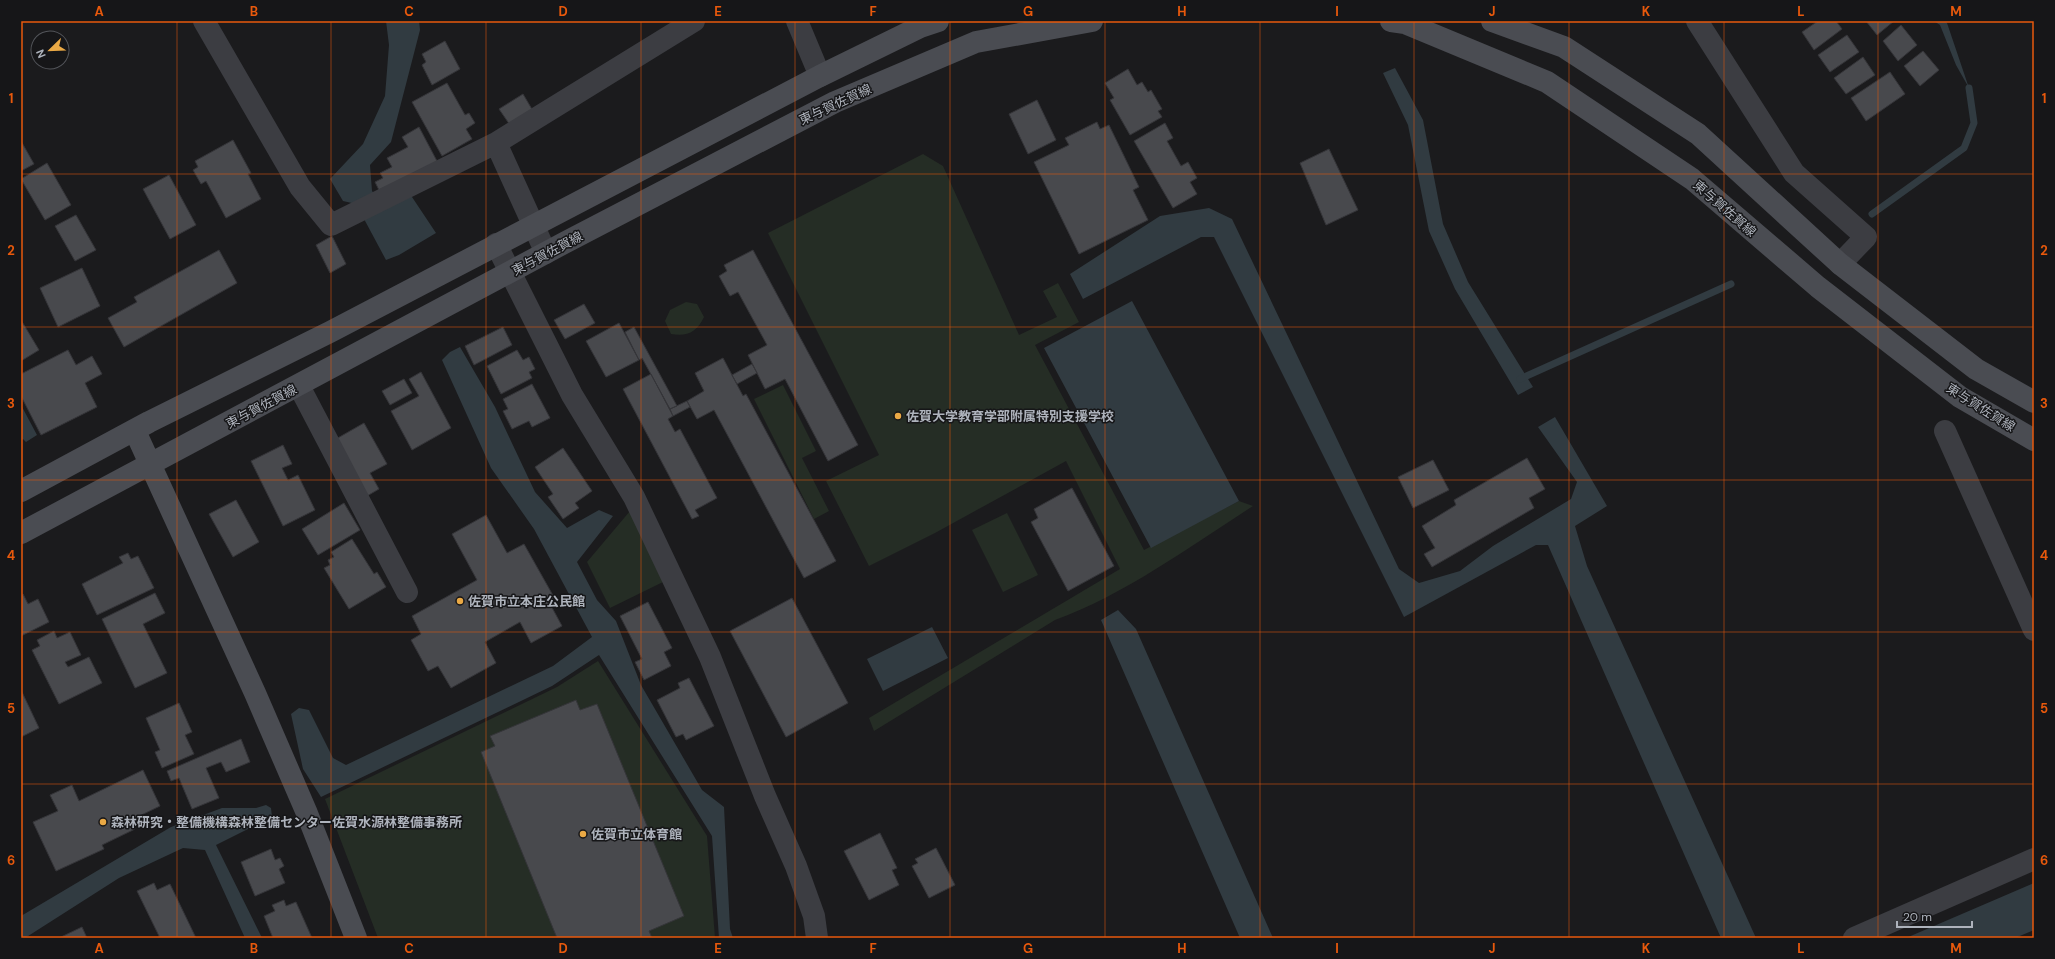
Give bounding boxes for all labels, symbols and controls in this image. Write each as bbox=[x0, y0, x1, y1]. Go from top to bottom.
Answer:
text: A bbox=[94, 3, 104, 20]
text: B bbox=[250, 3, 258, 20]
text: C bbox=[404, 3, 414, 20]
text: D bbox=[558, 3, 568, 20]
text: E bbox=[714, 3, 722, 20]
text: F bbox=[869, 3, 877, 20]
text: G bbox=[1023, 3, 1033, 20]
text: H bbox=[1177, 3, 1187, 20]
text: I bbox=[1335, 3, 1339, 20]
text: J bbox=[1488, 3, 1496, 20]
text: K bbox=[1642, 3, 1651, 20]
text: L bbox=[1797, 3, 1805, 20]
text: M bbox=[1950, 3, 1962, 20]
north arrow bbox=[30, 30, 70, 70]
text: N bbox=[33, 47, 49, 60]
street label: 東与賀佐賀線 bbox=[796, 80, 874, 129]
text: 1 bbox=[9, 90, 13, 107]
text: 1 bbox=[2042, 90, 2046, 107]
street label: 東与賀佐賀線 bbox=[1690, 176, 1760, 240]
street label: 東与賀佐賀線 bbox=[509, 228, 586, 279]
text: 2 bbox=[7, 242, 15, 259]
text: 2 bbox=[2040, 242, 2048, 259]
street label: 東与賀佐賀線 bbox=[1943, 380, 2018, 435]
street label: 東与賀佐賀線 bbox=[223, 381, 300, 432]
text: 3 bbox=[7, 395, 15, 412]
text: 3 bbox=[2040, 395, 2048, 412]
place label: 佐賀大学教育学部附属特別支援学校 bbox=[906, 408, 1114, 425]
marker: 佐賀大学教育学部附属特別支援学校 bbox=[893, 411, 903, 421]
text: 4 bbox=[7, 547, 15, 564]
text: 4 bbox=[2040, 547, 2048, 564]
place label: 佐賀市立本庄公民館 bbox=[468, 593, 585, 610]
marker: 佐賀市立本庄公民館 bbox=[455, 596, 465, 606]
text: 5 bbox=[7, 700, 15, 717]
text: 5 bbox=[2040, 700, 2048, 717]
place label: 森林研究・整備機構森林整備センター佐賀水源林整備事務所 bbox=[111, 814, 462, 831]
marker: 森林研究・整備機構森林整備センター佐賀水源林整備事務所 bbox=[98, 817, 108, 827]
place label: 佐賀市立体育館 bbox=[591, 826, 682, 843]
marker: 佐賀市立体育館 bbox=[578, 829, 588, 839]
text: 6 bbox=[7, 852, 15, 869]
text: 6 bbox=[2040, 852, 2048, 869]
scale bar bbox=[1897, 903, 1972, 929]
text: 20 m bbox=[1903, 909, 1932, 925]
text: A bbox=[94, 940, 104, 957]
text: B bbox=[250, 940, 258, 957]
text: C bbox=[404, 940, 414, 957]
text: D bbox=[558, 940, 568, 957]
text: E bbox=[714, 940, 722, 957]
text: F bbox=[869, 940, 877, 957]
text: G bbox=[1023, 940, 1033, 957]
text: H bbox=[1177, 940, 1187, 957]
text: I bbox=[1335, 940, 1339, 957]
text: J bbox=[1488, 940, 1496, 957]
text: K bbox=[1642, 940, 1651, 957]
text: L bbox=[1797, 940, 1805, 957]
text: M bbox=[1950, 940, 1962, 957]

